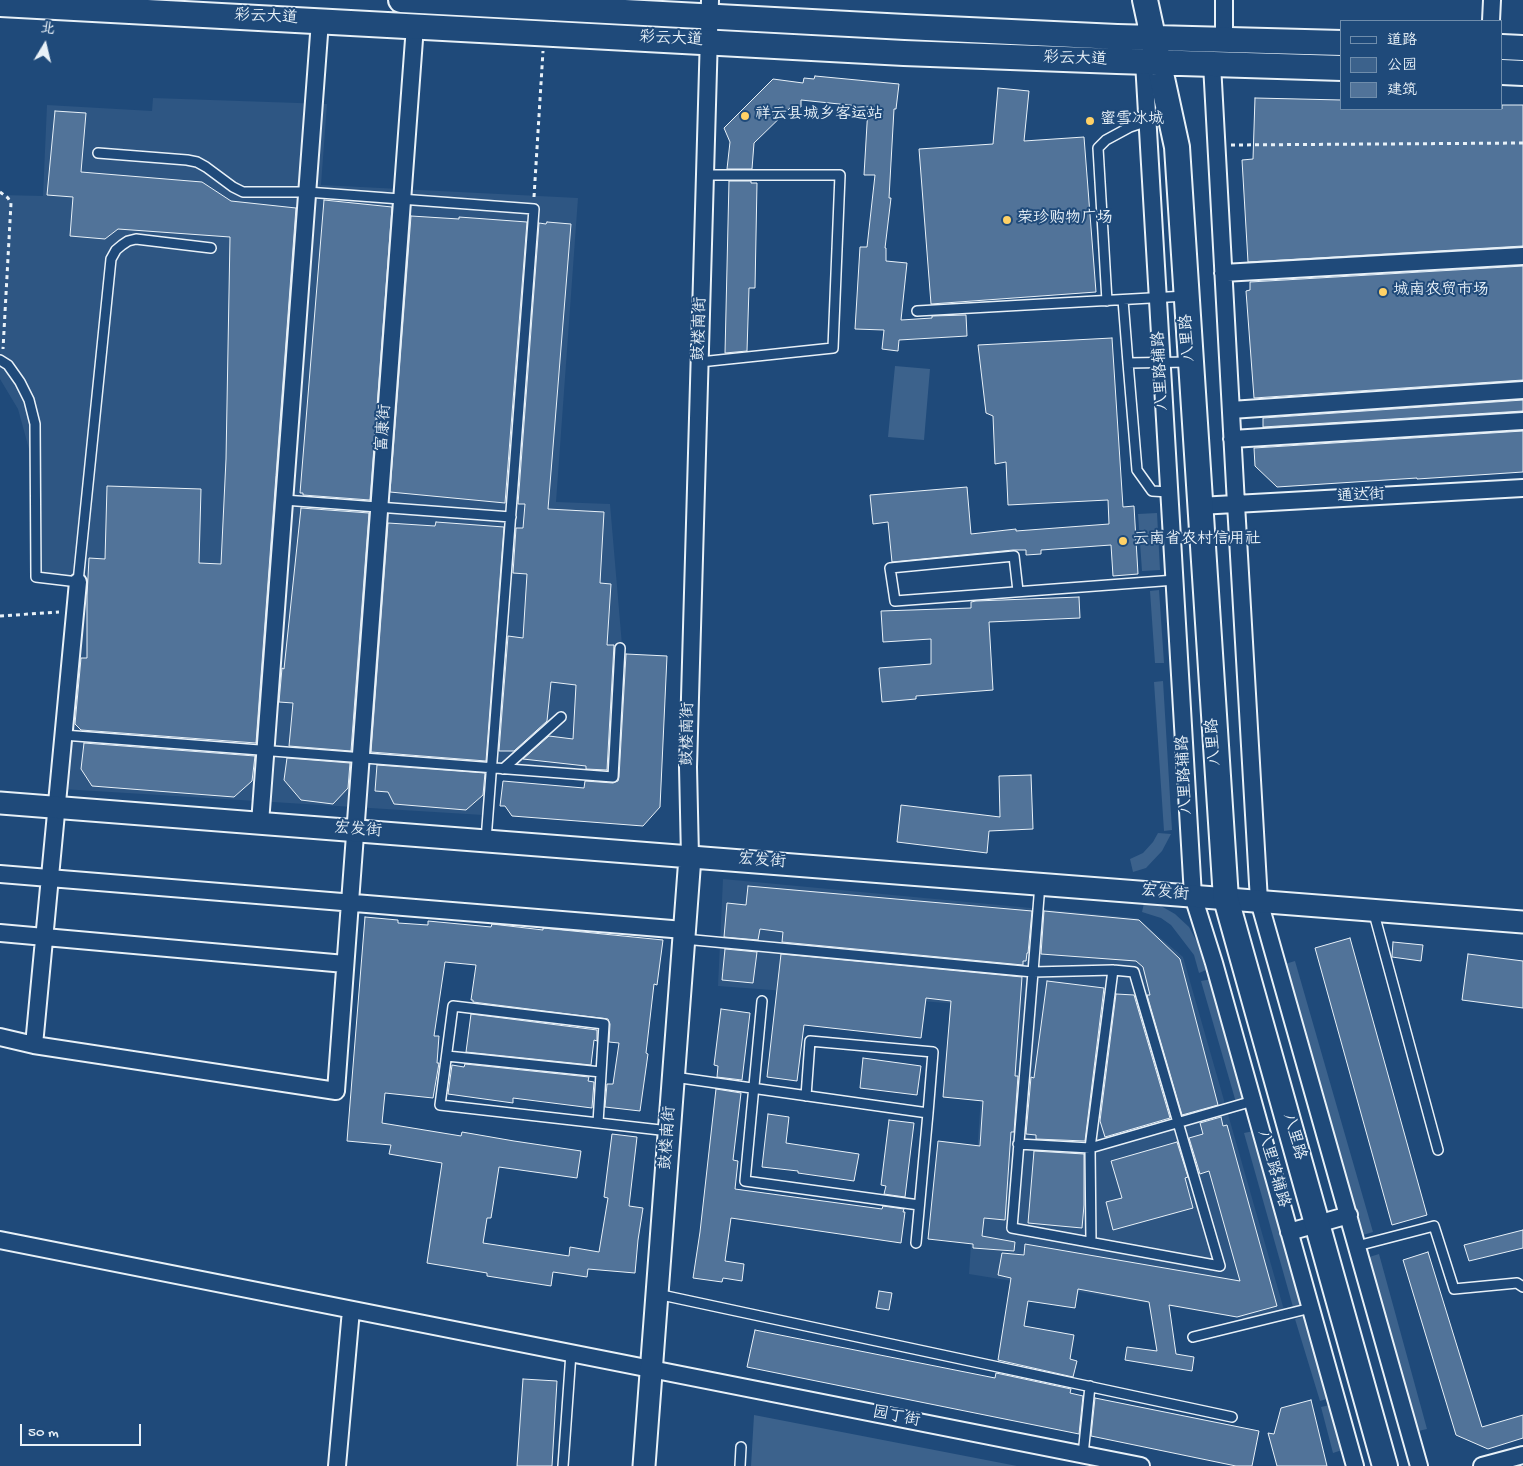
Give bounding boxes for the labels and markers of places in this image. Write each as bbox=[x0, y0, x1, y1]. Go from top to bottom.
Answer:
place label: 祥云县城乡客运站 bbox=[755, 106, 883, 126]
marker: 祥云县城乡客运站 bbox=[739, 110, 751, 122]
place label: 蜜雪冰城 bbox=[1100, 111, 1164, 131]
marker: 蜜雪冰城 bbox=[1084, 115, 1096, 127]
place label: 荣珍购物广场 bbox=[1017, 210, 1113, 230]
marker: 荣珍购物广场 bbox=[1001, 214, 1013, 226]
place label: 城南农贸市场 bbox=[1393, 282, 1489, 302]
marker: 城南农贸市场 bbox=[1377, 286, 1389, 298]
place label: 云南省农村信用社 bbox=[1133, 531, 1261, 551]
marker: 云南省农村信用社 bbox=[1117, 535, 1129, 547]

